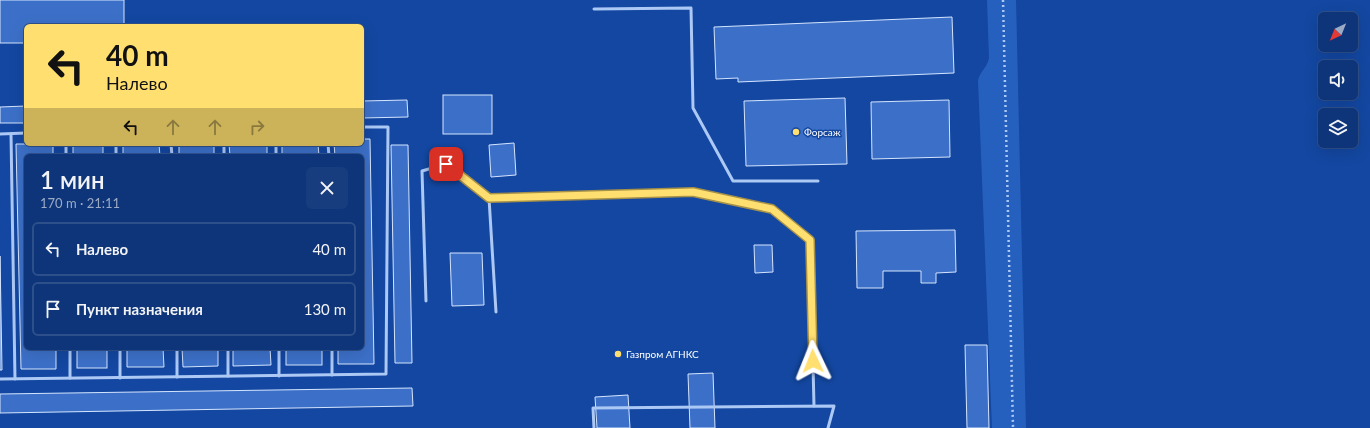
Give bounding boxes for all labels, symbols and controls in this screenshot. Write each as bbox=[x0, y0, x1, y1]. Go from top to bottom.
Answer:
north arrow bbox=[1318, 12, 1358, 52]
map controls bbox=[1318, 12, 1358, 148]
text: 40 m bbox=[106, 38, 169, 72]
icon: left bbox=[40, 40, 92, 92]
button: sound bbox=[1318, 60, 1358, 100]
text: Налево bbox=[106, 72, 168, 94]
button: layers bbox=[1318, 108, 1358, 148]
icon: left bbox=[120, 116, 142, 138]
icon: ahead bbox=[162, 116, 184, 138]
icon: ahead bbox=[204, 116, 226, 138]
icon: right bbox=[246, 116, 268, 138]
place label: Форсаж bbox=[804, 126, 841, 138]
marker: Форсаж bbox=[791, 127, 801, 137]
pin bbox=[429, 147, 463, 181]
icon: arrive bbox=[435, 153, 457, 175]
text: 1 мин bbox=[40, 165, 104, 194]
button: close bbox=[306, 167, 348, 209]
text: 170 m · 21:11 bbox=[40, 195, 120, 211]
icon: left bbox=[42, 238, 64, 260]
text: Налево bbox=[76, 240, 128, 258]
text: 40 m bbox=[312, 240, 346, 258]
icon: arrive bbox=[42, 298, 64, 320]
text: Пункт назначения bbox=[76, 300, 203, 318]
text: 130 m bbox=[304, 300, 346, 318]
position arrow bbox=[792, 340, 834, 382]
place label: Газпром АГНКС bbox=[626, 348, 699, 360]
marker: Газпром АГНКС bbox=[613, 349, 623, 359]

